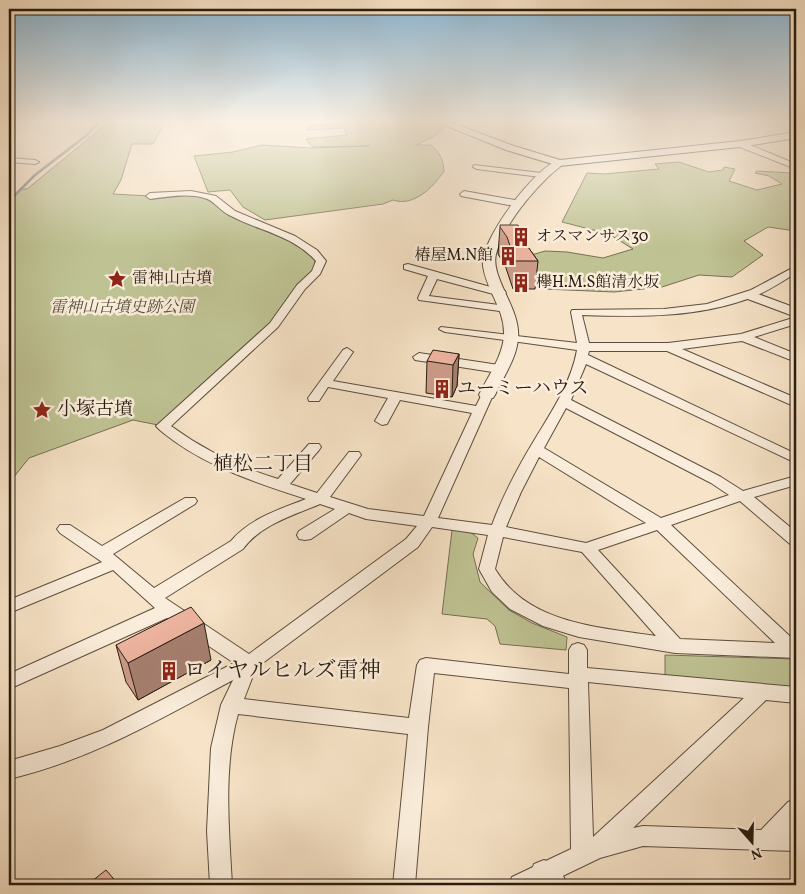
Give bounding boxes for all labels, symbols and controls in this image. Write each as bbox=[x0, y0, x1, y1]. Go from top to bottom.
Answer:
building icon: オスマンサス30 bbox=[510, 226, 532, 248]
place label: オスマンサス30 bbox=[536, 226, 648, 248]
place label: 椿屋M.N館 bbox=[414, 245, 493, 267]
building icon: 椿屋M.N館 bbox=[497, 245, 519, 267]
place icon: 雷神山古墳 bbox=[106, 268, 128, 290]
place label: 雷神山古墳 bbox=[132, 268, 212, 290]
building icon: 欅H.M.S館清水坂 bbox=[510, 272, 532, 294]
place label: 欅H.M.S館清水坂 bbox=[536, 272, 659, 294]
park label: 雷神山古墳史跡公園 bbox=[50, 297, 197, 319]
place label: ユーミーハウス bbox=[457, 376, 588, 402]
building icon: ユーミーハウス bbox=[431, 378, 453, 400]
place label: 小塚古墳 bbox=[57, 397, 133, 423]
place icon: 小塚古墳 bbox=[31, 399, 53, 421]
district label: 植松二丁目 bbox=[213, 451, 313, 479]
place label: ロイヤルヒルズ雷神 bbox=[184, 656, 380, 687]
building icon: ロイヤルヒルズ雷神 bbox=[158, 660, 180, 682]
north arrow bbox=[728, 816, 778, 866]
text: N bbox=[748, 842, 764, 863]

